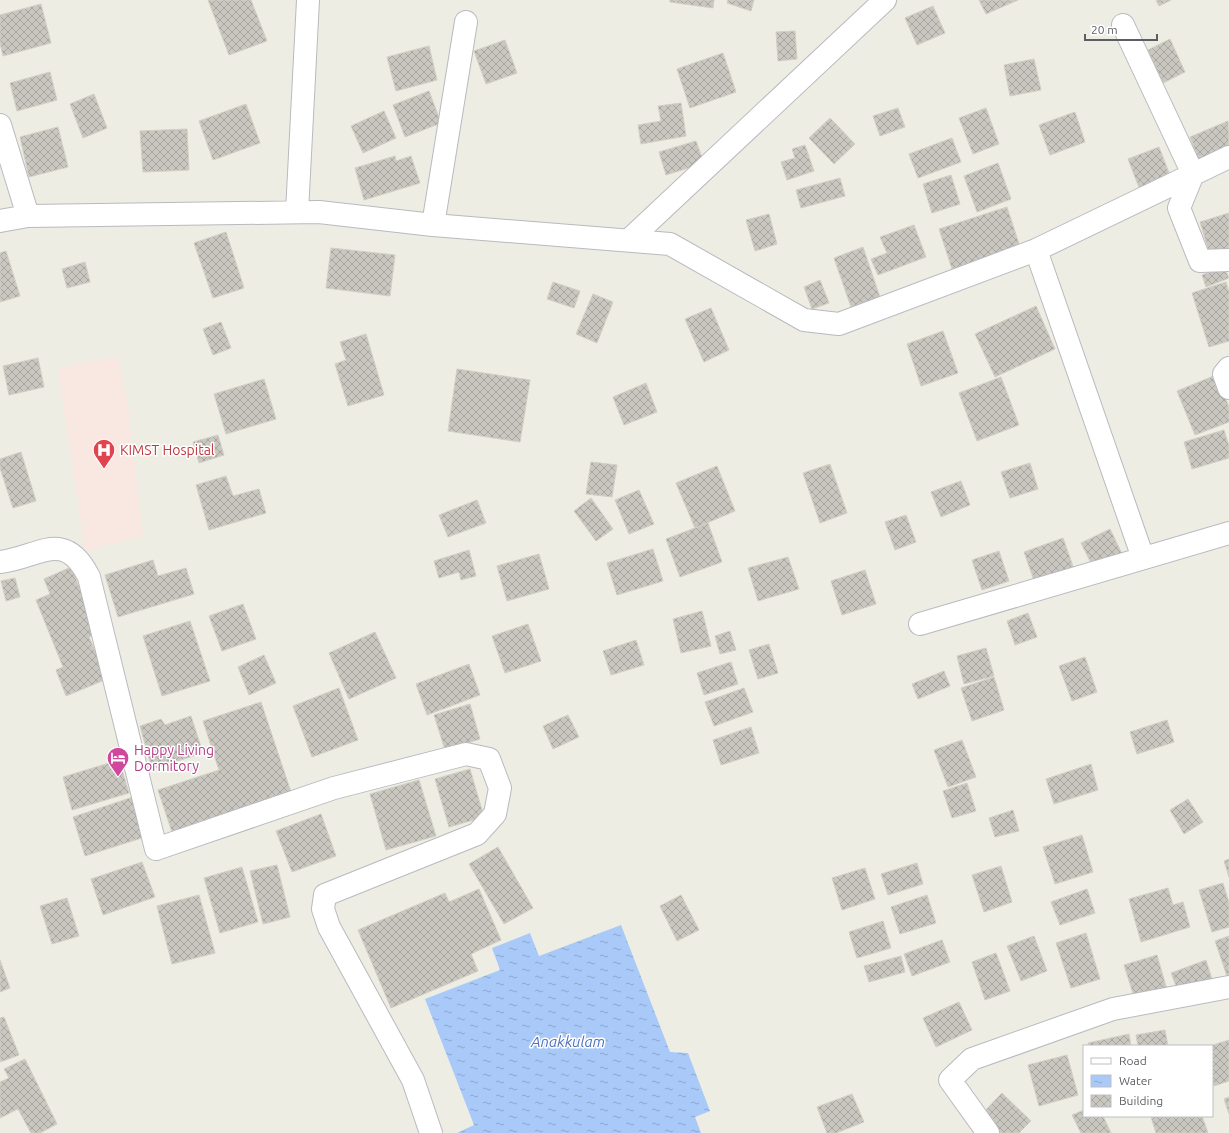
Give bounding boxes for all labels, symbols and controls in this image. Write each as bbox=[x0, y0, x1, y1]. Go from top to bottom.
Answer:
scale bar bbox=[1085, 16, 1157, 42]
text: 20 m bbox=[1091, 23, 1118, 36]
hospital icon: KIMST Hospital bbox=[91, 437, 117, 470]
place label: KIMST Hospital bbox=[120, 442, 215, 458]
place label: Happy Living Dormitory bbox=[134, 742, 214, 774]
hotel icon: Happy Living Dormitory bbox=[105, 745, 131, 778]
water label: Anakkulam bbox=[530, 1033, 605, 1050]
legend bbox=[1083, 1045, 1213, 1117]
text: Road bbox=[1119, 1054, 1147, 1067]
text: Water bbox=[1119, 1074, 1152, 1087]
text: Building bbox=[1119, 1094, 1163, 1107]

